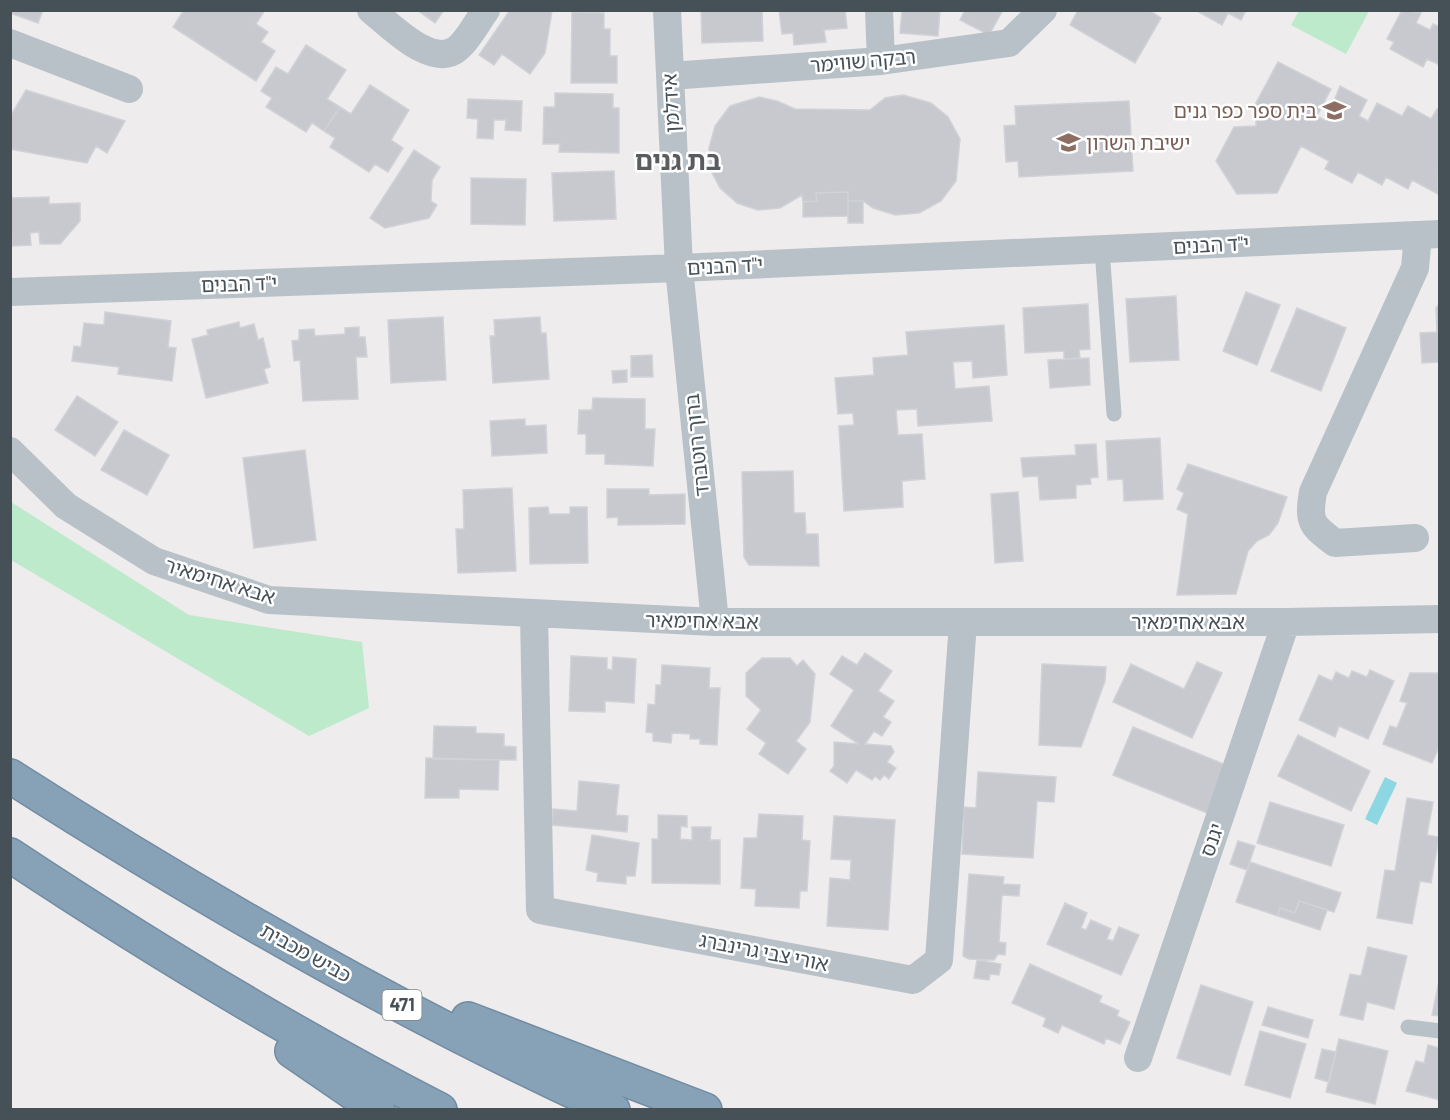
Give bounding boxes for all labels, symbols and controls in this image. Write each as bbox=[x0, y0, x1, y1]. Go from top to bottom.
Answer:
street label: רבקה שווימר bbox=[809, 43, 917, 77]
street label: אידלמן bbox=[656, 73, 684, 133]
place label: בית ספר כפר גנים bbox=[1173, 98, 1317, 122]
school or university icon: בית ספר כפר גנים bbox=[1322, 98, 1348, 124]
school or university icon: ישיבת השרון bbox=[1055, 130, 1081, 156]
place label: ישיבת השרון bbox=[1086, 130, 1190, 154]
district label: בת גנים bbox=[635, 144, 721, 175]
street label: י"ד הבנים bbox=[1172, 230, 1250, 258]
street label: י"ד הבנים bbox=[686, 251, 764, 279]
street label: י"ד הבנים bbox=[200, 270, 277, 296]
street label: ברוך רוטברד bbox=[679, 392, 713, 498]
street label: אבא אחימאיר bbox=[162, 552, 278, 608]
street label: אבא אחימאיר bbox=[645, 607, 759, 633]
street label: אבא אחימאיר bbox=[1131, 609, 1245, 633]
street label: יגנס bbox=[1194, 820, 1228, 860]
street label: כביש מכבית bbox=[257, 917, 356, 987]
street label: אורי צבי גרינברג bbox=[698, 927, 831, 975]
road number: 471 bbox=[382, 990, 422, 1020]

